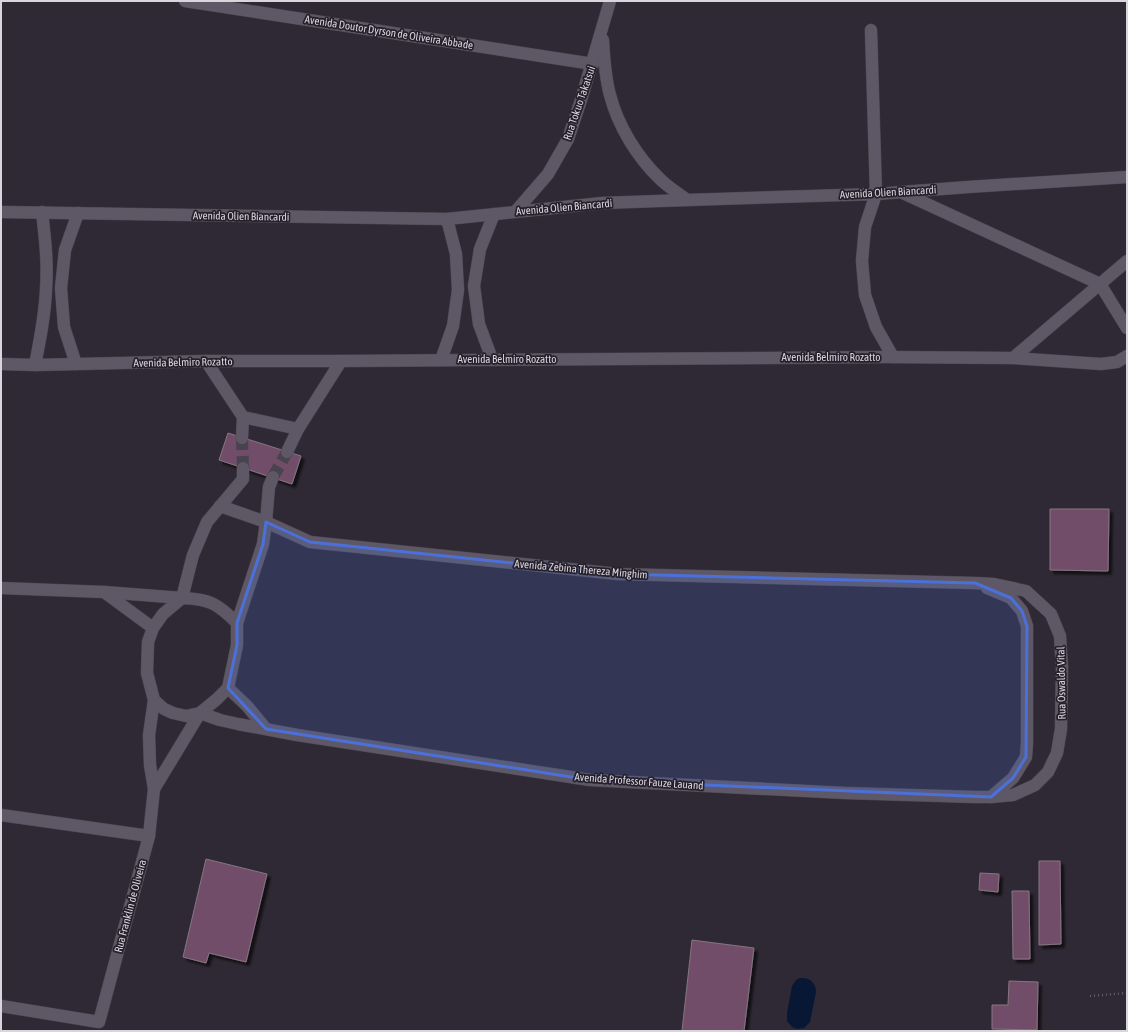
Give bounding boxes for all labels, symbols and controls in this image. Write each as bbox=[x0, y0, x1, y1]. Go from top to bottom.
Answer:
street label: Avenida Doutor Dyrson de Oliveira Abbade bbox=[304, 13, 474, 51]
street label: Rua Tokuo Takatsui bbox=[561, 64, 597, 142]
street label: Avenida Olien Biancardi bbox=[839, 183, 937, 201]
street label: Avenida Olien Biancardi bbox=[515, 197, 613, 217]
street label: Avenida Olien Biancardi bbox=[193, 209, 289, 223]
street label: Avenida Belmiro Rozatto bbox=[781, 351, 881, 363]
street label: Avenida Belmiro Rozatto bbox=[457, 353, 557, 365]
street label: Avenida Belmiro Rozatto bbox=[133, 355, 233, 369]
street label: Avenida Zebina Thereza Minghim bbox=[514, 557, 648, 581]
street label: Rua Oswaldo Vital bbox=[1054, 646, 1068, 720]
street label: Avenida Professor Fauze Lauand bbox=[574, 771, 704, 791]
street label: Rua Franklin de Oliveira bbox=[112, 858, 148, 954]

